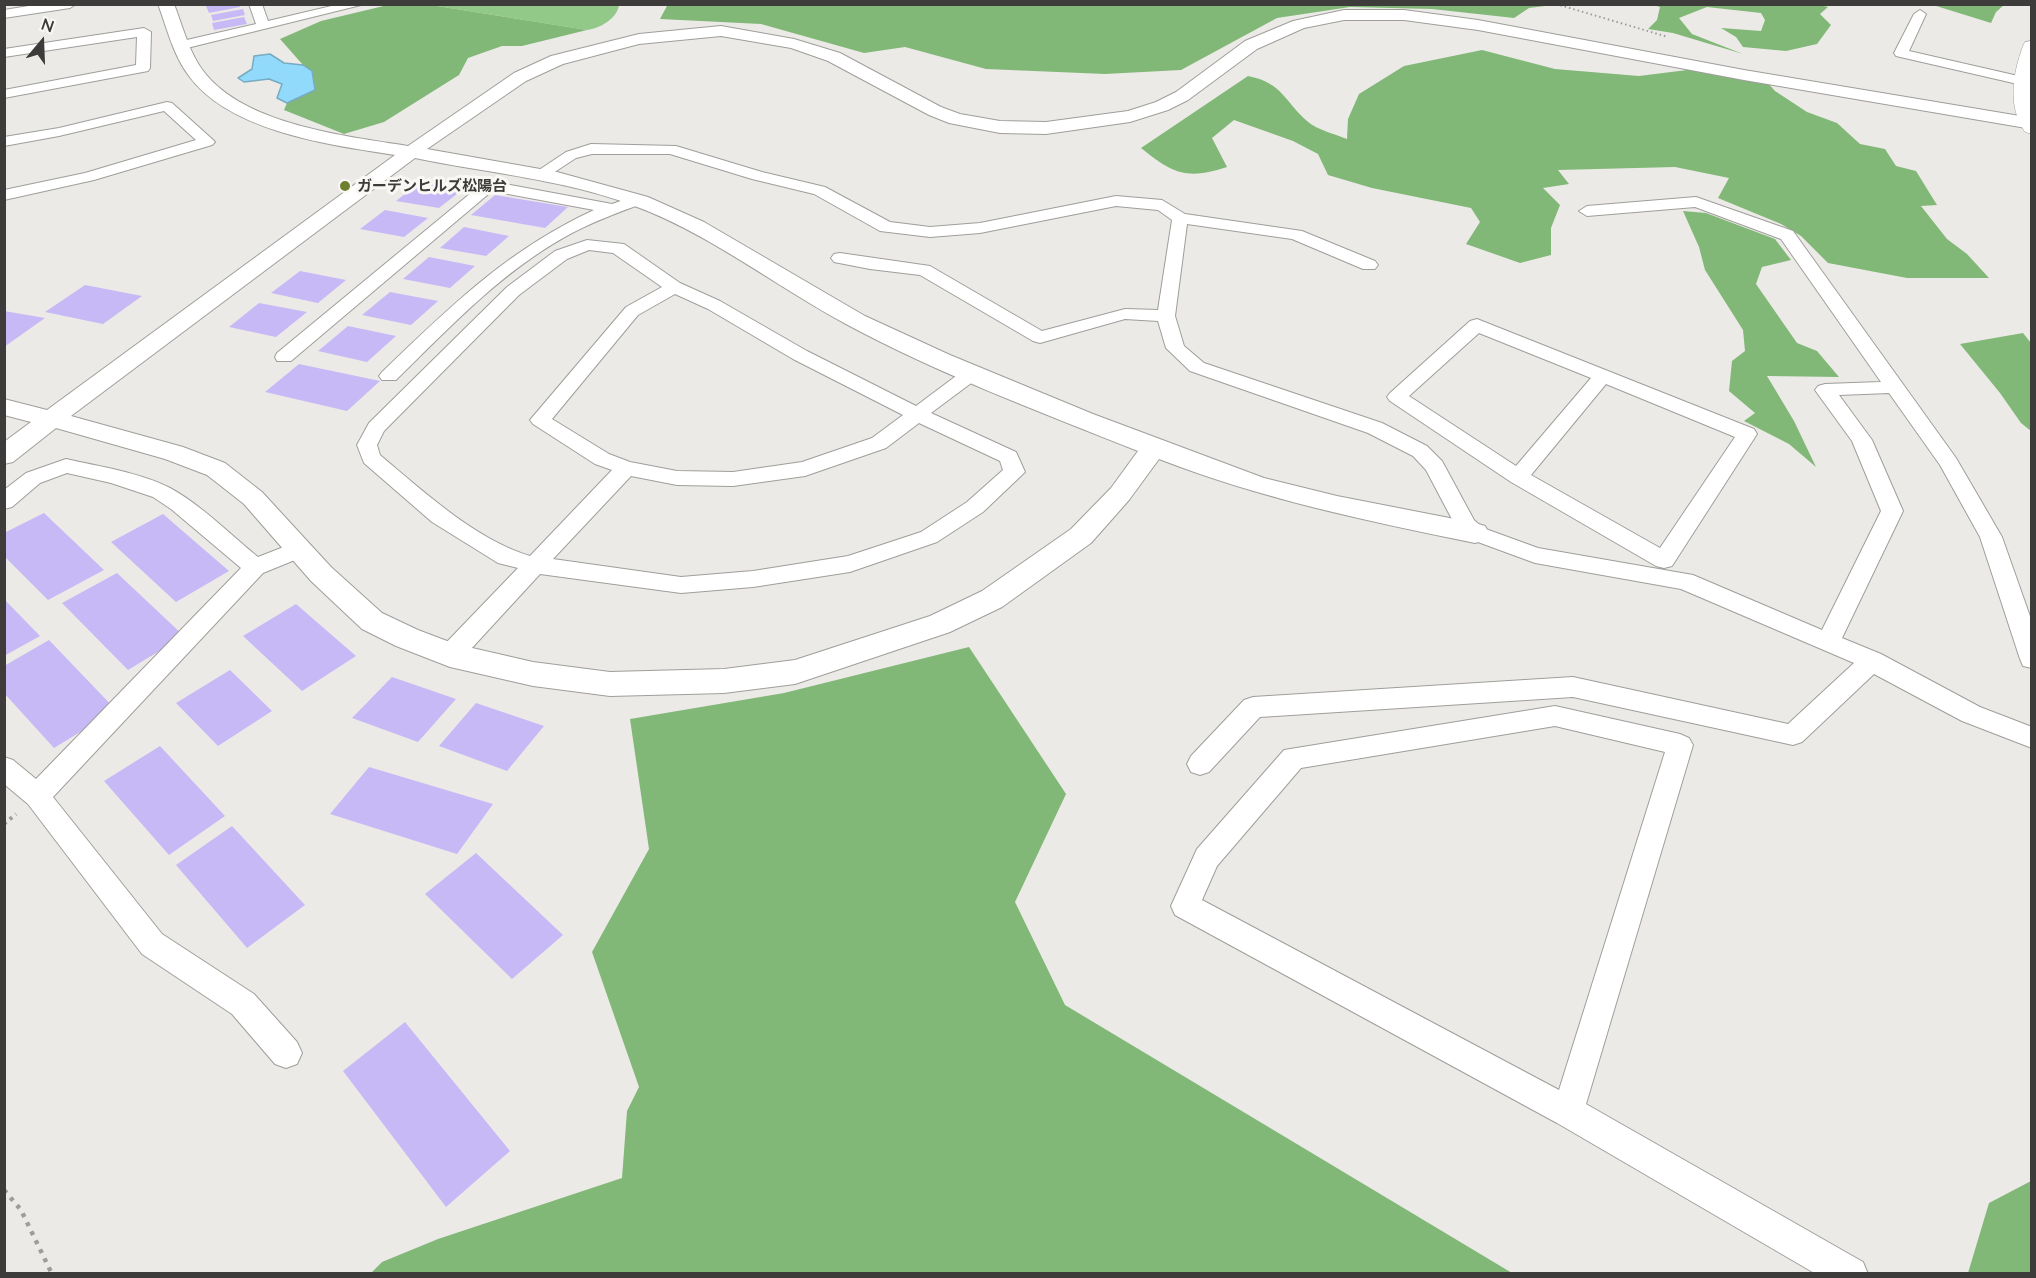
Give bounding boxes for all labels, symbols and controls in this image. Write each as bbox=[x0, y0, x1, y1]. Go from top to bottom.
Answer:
north arrow bbox=[12, 12, 72, 72]
text: N bbox=[39, 14, 57, 35]
place label: ガーデンヒルズ松陽台 bbox=[357, 177, 507, 195]
marker: ガーデンヒルズ松陽台 bbox=[338, 179, 352, 193]

